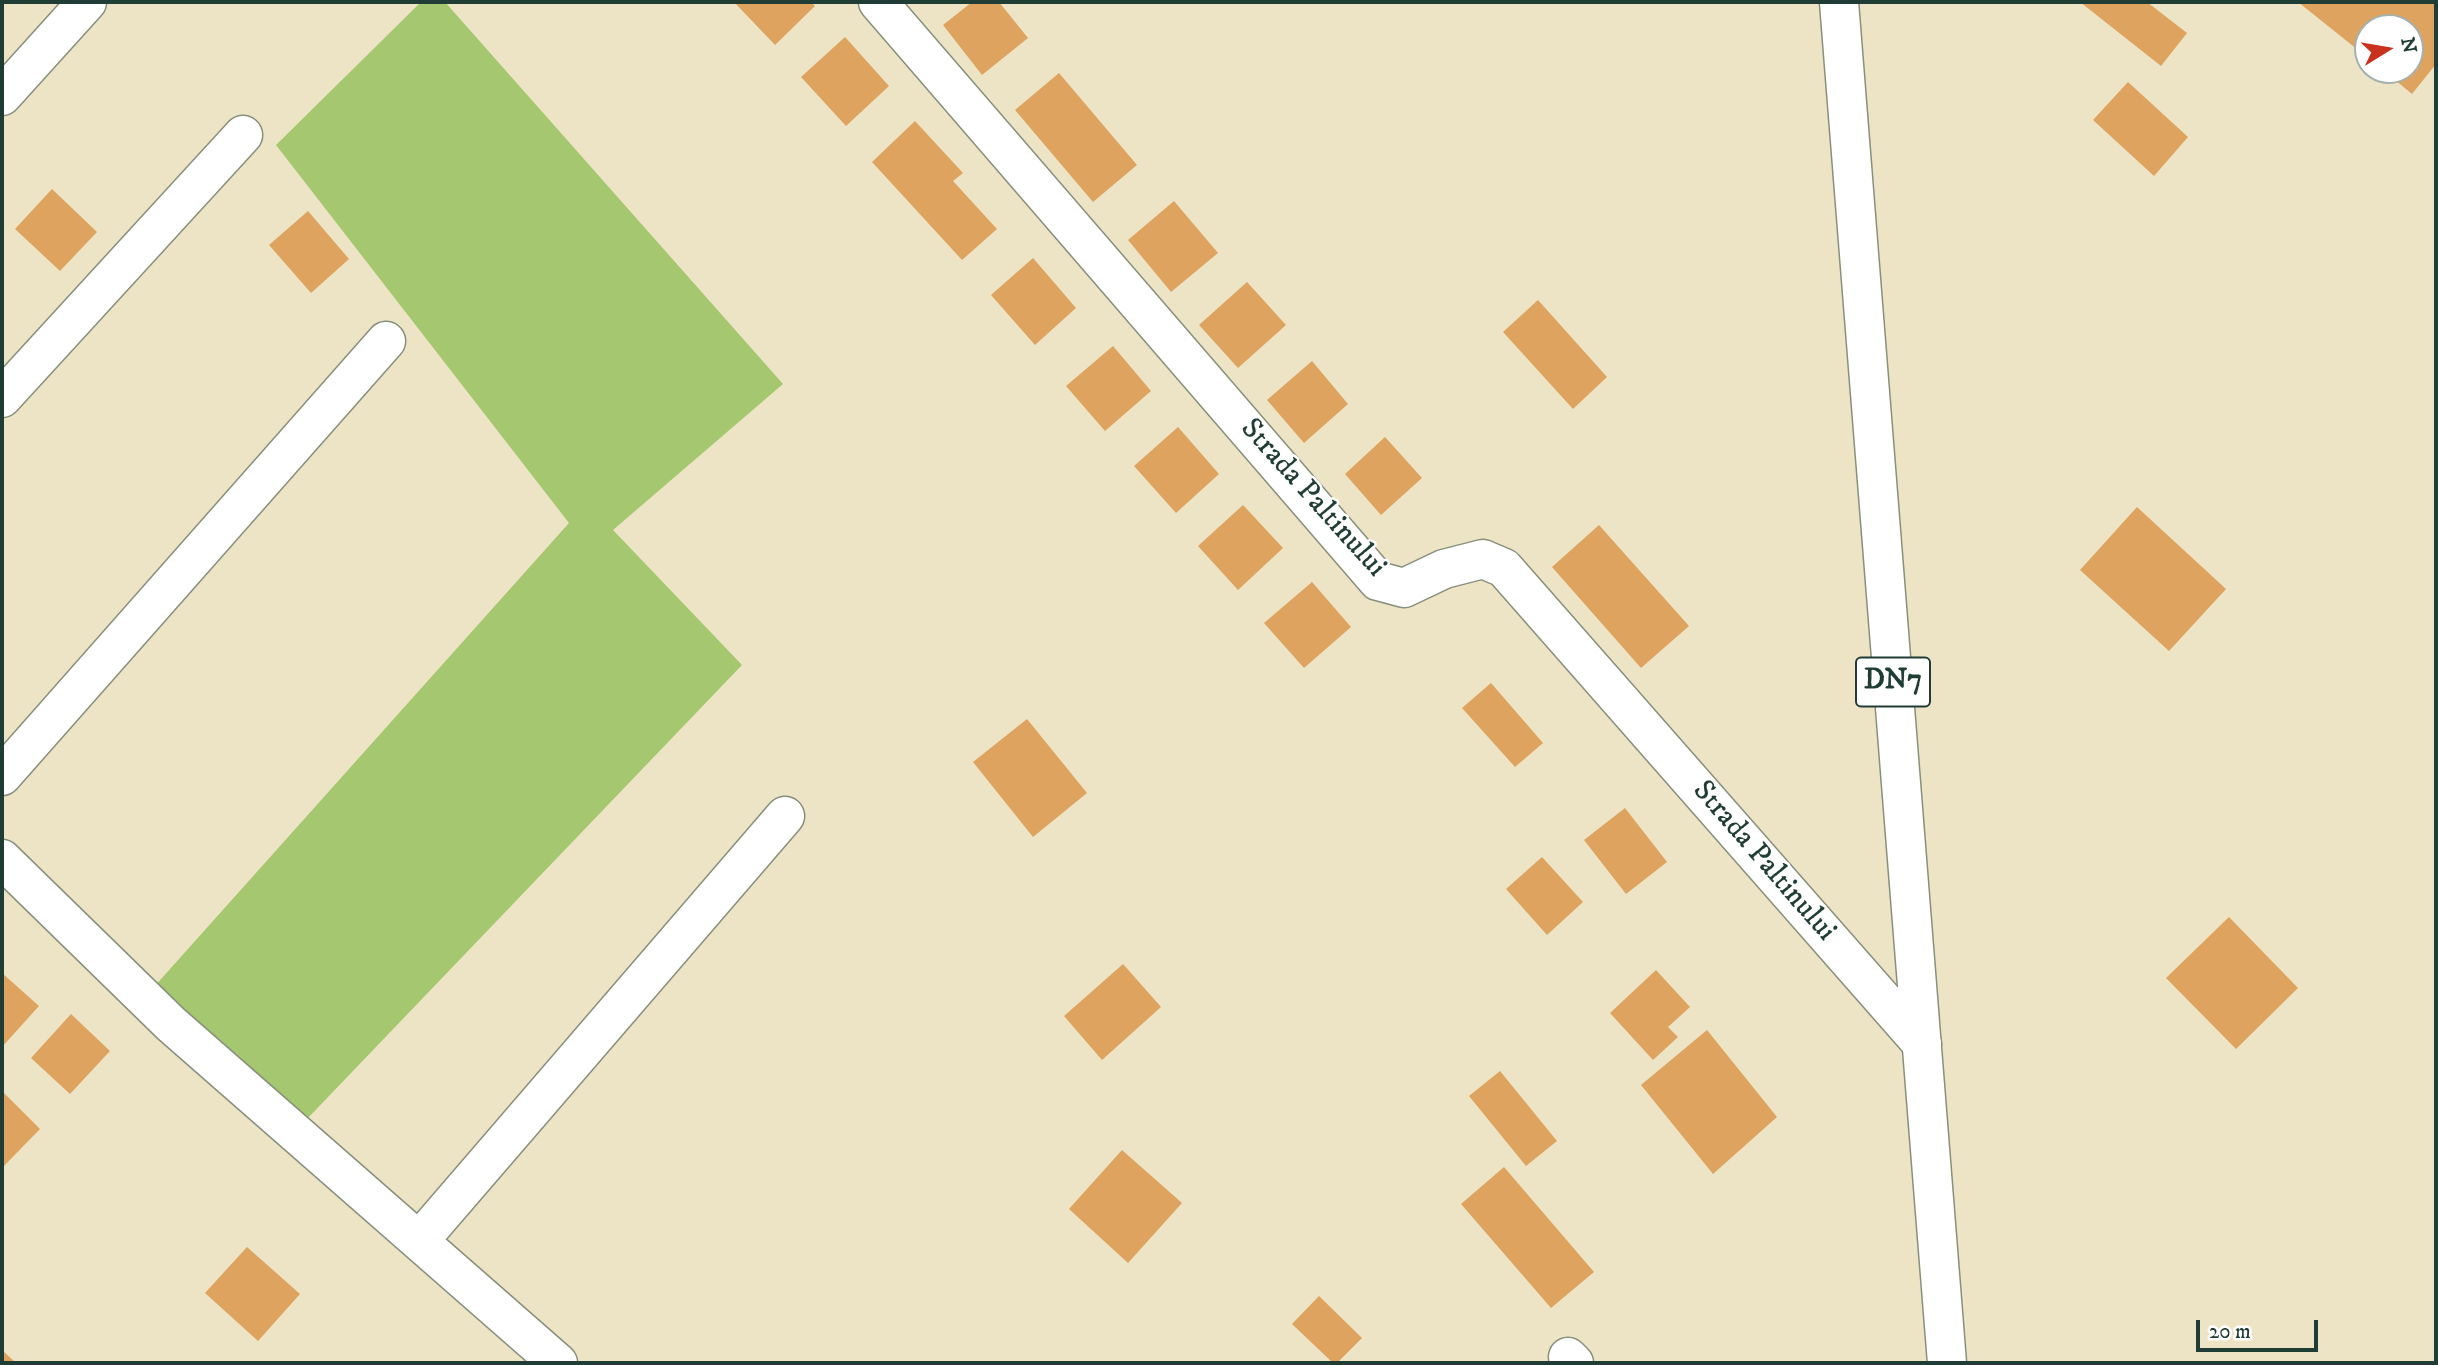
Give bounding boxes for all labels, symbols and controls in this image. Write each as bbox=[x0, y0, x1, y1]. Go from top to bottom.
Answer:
north arrow bbox=[2354, 14, 2424, 84]
text: N bbox=[2395, 35, 2421, 55]
street label: Strada Paltinului bbox=[1231, 412, 1393, 586]
road number: DN7 bbox=[1856, 658, 1930, 706]
street label: Strada Paltinului bbox=[1684, 774, 1842, 950]
scale bar bbox=[2200, 1306, 2322, 1350]
text: 20 m bbox=[2209, 1319, 2251, 1345]

